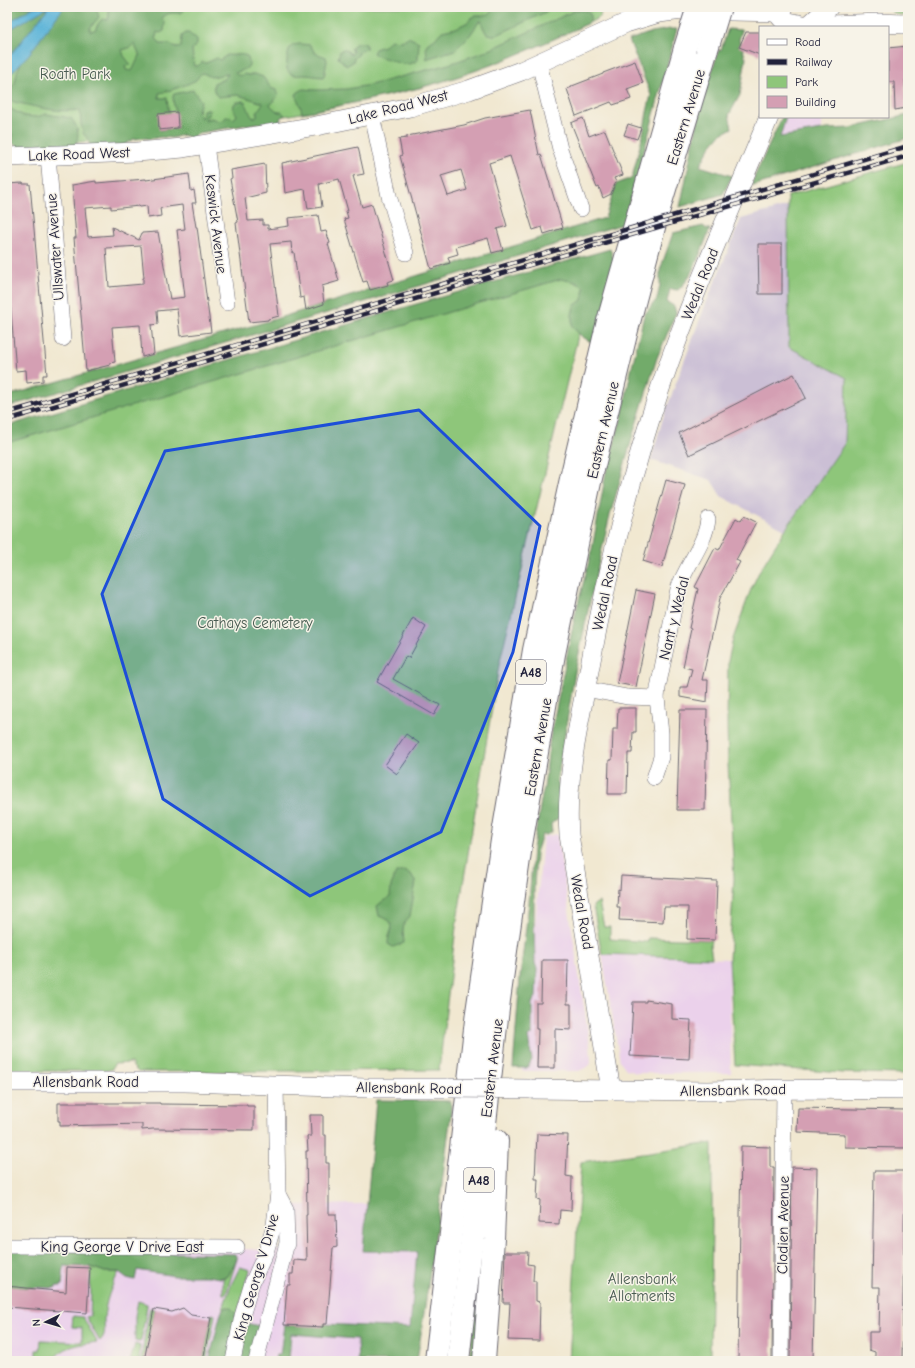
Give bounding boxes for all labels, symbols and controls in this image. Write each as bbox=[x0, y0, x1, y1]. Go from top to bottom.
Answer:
legend bbox=[759, 26, 889, 118]
text: Road bbox=[795, 35, 821, 49]
text: Railway bbox=[795, 55, 833, 69]
park label: Roath Park bbox=[40, 65, 111, 83]
street label: Eastern Avenue bbox=[663, 66, 709, 167]
text: Park bbox=[795, 75, 818, 89]
street label: Lake Road West bbox=[346, 86, 450, 128]
text: Building bbox=[795, 95, 836, 109]
street label: Lake Road West bbox=[28, 143, 131, 165]
street label: Keswick Avenue bbox=[201, 173, 231, 275]
street label: Ullswater Avenue bbox=[42, 192, 68, 301]
street label: Wedal Road bbox=[677, 245, 723, 323]
street label: Eastern Avenue bbox=[583, 379, 623, 480]
street label: Wedal Road bbox=[588, 554, 622, 632]
street label: Nant y Wedal bbox=[655, 574, 693, 662]
park label: Cathays Cemetery bbox=[197, 614, 313, 632]
road number: A48 bbox=[516, 660, 546, 684]
street label: Eastern Avenue bbox=[521, 696, 556, 797]
street label: Wedal Road bbox=[567, 873, 597, 951]
street label: Eastern Avenue bbox=[477, 1017, 507, 1118]
street label: Allensbank Road bbox=[33, 1073, 139, 1091]
street label: Allensbank Road bbox=[356, 1078, 462, 1098]
street label: Allensbank Road bbox=[680, 1080, 786, 1100]
road number: A48 bbox=[464, 1168, 494, 1192]
street label: Clodien Avenue bbox=[773, 1175, 793, 1274]
street label: King George V Drive bbox=[229, 1211, 283, 1342]
street label: King George V Drive East bbox=[41, 1238, 204, 1256]
park label: Allensbank Allotments bbox=[608, 1270, 677, 1305]
north arrow bbox=[26, 1302, 66, 1342]
text: N bbox=[30, 1319, 43, 1327]

